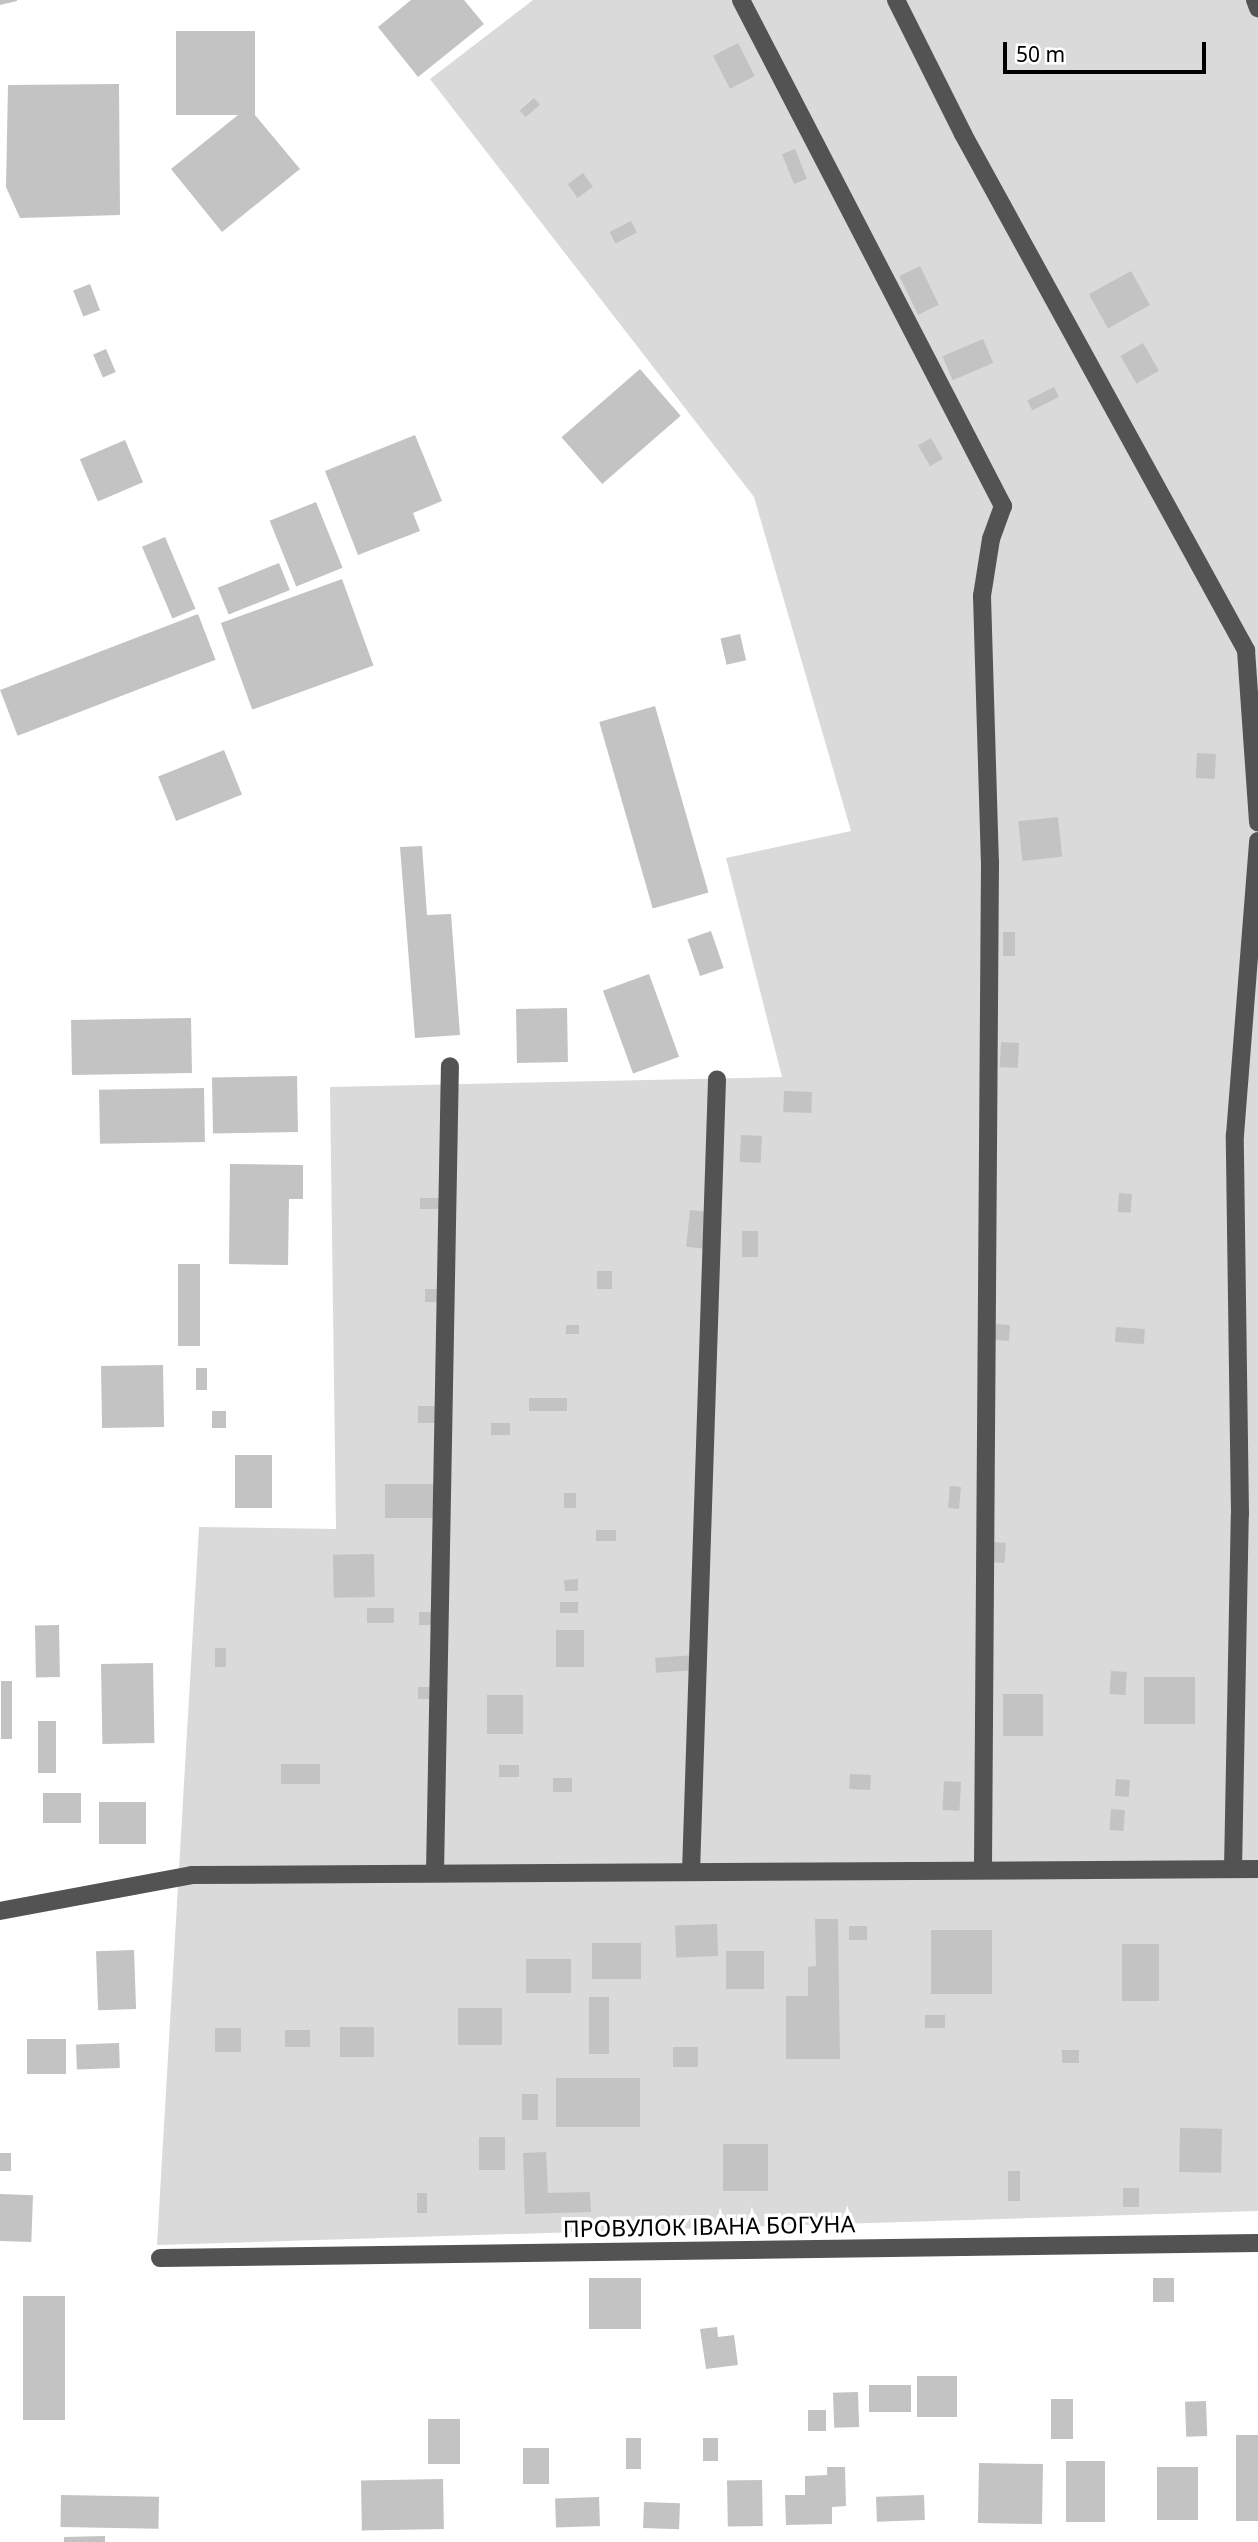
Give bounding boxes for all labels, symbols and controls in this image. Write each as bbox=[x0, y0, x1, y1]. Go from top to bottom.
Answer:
scale bar bbox=[1006, 28, 1209, 72]
text: 50 m bbox=[1016, 40, 1065, 68]
street label: ПРОВУЛОК ІВАНА БОГУНА bbox=[563, 2210, 855, 2242]

